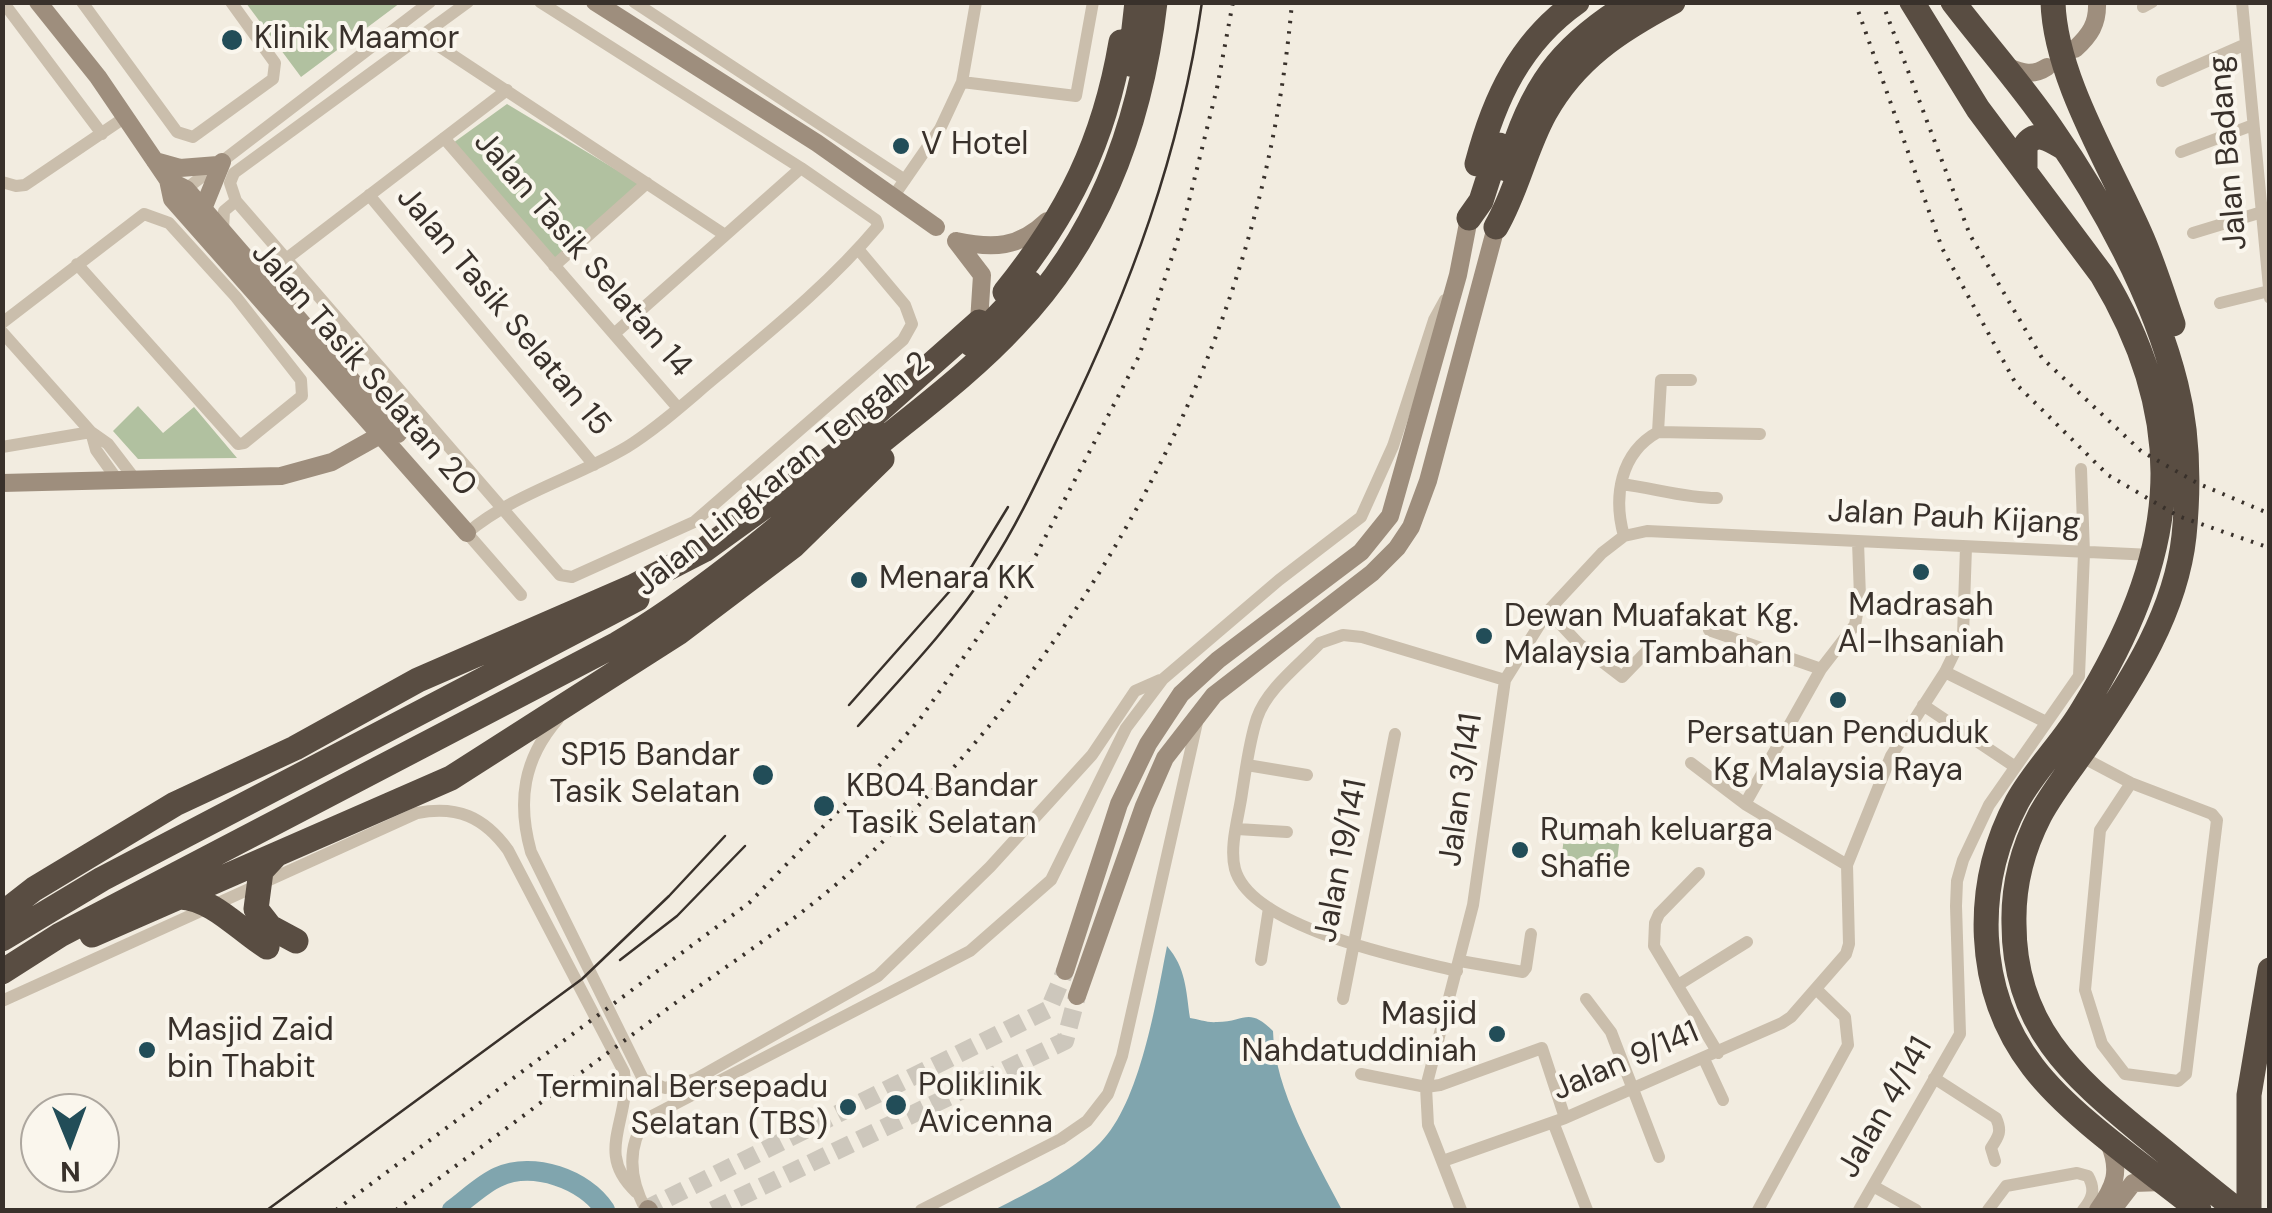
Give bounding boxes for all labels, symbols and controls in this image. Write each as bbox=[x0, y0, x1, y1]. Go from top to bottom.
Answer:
place label: Klinik Maamor bbox=[254, 21, 459, 59]
marker: Klinik Maamor bbox=[219, 27, 245, 53]
street label: Jalan Badang bbox=[2201, 54, 2257, 252]
street label: Jalan Tasik Selatan 14 bbox=[465, 124, 699, 386]
place label: V Hotel bbox=[921, 127, 1028, 165]
marker: V Hotel bbox=[890, 135, 912, 157]
street label: Jalan Tasik Selatan 15 bbox=[388, 180, 618, 444]
street label: Jalan Tasik Selatan 20 bbox=[242, 235, 484, 505]
street label: Jalan Lingkaran Tengah 2 bbox=[628, 344, 938, 606]
street label: Jalan Pauh Kijang bbox=[1827, 493, 2081, 545]
place label: Menara KK bbox=[879, 561, 1035, 599]
marker: Madrasah Al-Ihsaniah bbox=[1910, 561, 1932, 583]
marker: Menara KK bbox=[848, 569, 870, 591]
place label: Madrasah Al-Ihsaniah bbox=[1838, 588, 2004, 663]
place label: Dewan Muafakat Kg. Malaysia Tambahan bbox=[1504, 599, 1799, 674]
marker: Dewan Muafakat Kg. Malaysia Tambahan bbox=[1473, 625, 1495, 647]
marker: Persatuan Penduduk Kg Malaysia Raya bbox=[1827, 689, 1849, 711]
street label: Jalan 3/141 bbox=[1432, 711, 1492, 869]
place label: Persatuan Penduduk Kg Malaysia Raya bbox=[1687, 716, 1989, 791]
place label: SP15 Bandar Tasik Selatan bbox=[549, 738, 740, 813]
marker: SP15 Bandar Tasik Selatan bbox=[750, 762, 776, 788]
place label: KB04 Bandar Tasik Selatan bbox=[846, 769, 1038, 844]
street label: Jalan 19/141 bbox=[1307, 776, 1377, 946]
marker: KB04 Bandar Tasik Selatan bbox=[811, 793, 837, 819]
place label: Rumah keluarga Shafie bbox=[1540, 813, 1773, 888]
marker: Rumah keluarga Shafie bbox=[1509, 839, 1531, 861]
place label: Masjid Nahdatuddiniah bbox=[1242, 997, 1477, 1072]
place label: Masjid Zaid bin Thabit bbox=[167, 1013, 334, 1088]
street label: Jalan 9/141 bbox=[1547, 1014, 1705, 1110]
marker: Masjid Nahdatuddiniah bbox=[1486, 1023, 1508, 1045]
street label: Jalan 4/141 bbox=[1830, 1031, 1942, 1185]
marker: Masjid Zaid bin Thabit bbox=[136, 1039, 158, 1061]
place label: Poliklinik Avicenna bbox=[918, 1068, 1053, 1143]
place label: Terminal Bersepadu Selatan (TBS) bbox=[536, 1070, 828, 1145]
marker: Poliklinik Avicenna bbox=[883, 1092, 909, 1118]
north arrow bbox=[20, 1093, 120, 1193]
marker: Terminal Bersepadu Selatan (TBS) bbox=[837, 1096, 859, 1118]
text: N bbox=[60, 1153, 81, 1190]

